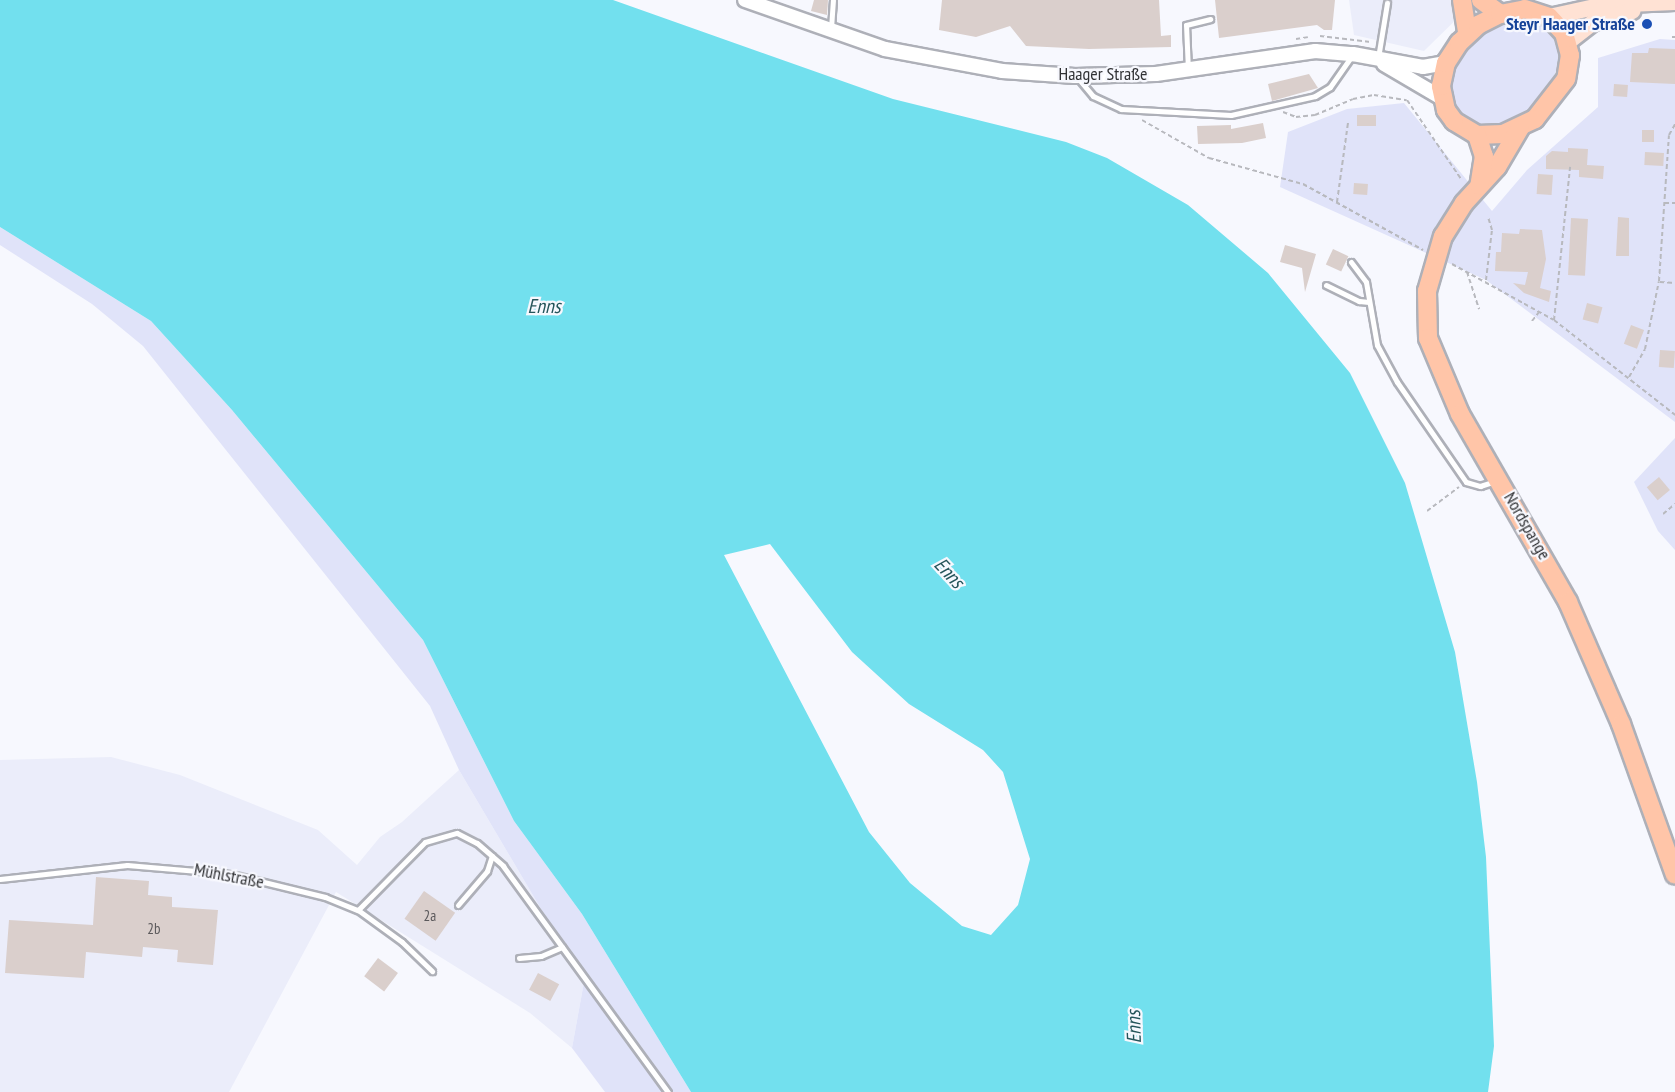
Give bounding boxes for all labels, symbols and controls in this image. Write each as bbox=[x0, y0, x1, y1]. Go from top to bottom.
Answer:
place label: Steyr Haager Straße bbox=[1506, 13, 1635, 35]
marker: Steyr Haager Straße bbox=[1640, 17, 1654, 31]
street label: Haager Straße bbox=[1058, 63, 1148, 85]
water label: Enns bbox=[528, 294, 560, 318]
street label: Nordspange bbox=[1499, 488, 1555, 564]
water label: Enns bbox=[929, 553, 969, 593]
street label: Mühlstraße bbox=[192, 859, 266, 893]
house number: 2a bbox=[424, 907, 436, 925]
house number: 2b bbox=[147, 920, 161, 938]
water label: Enns bbox=[1121, 1010, 1147, 1044]

